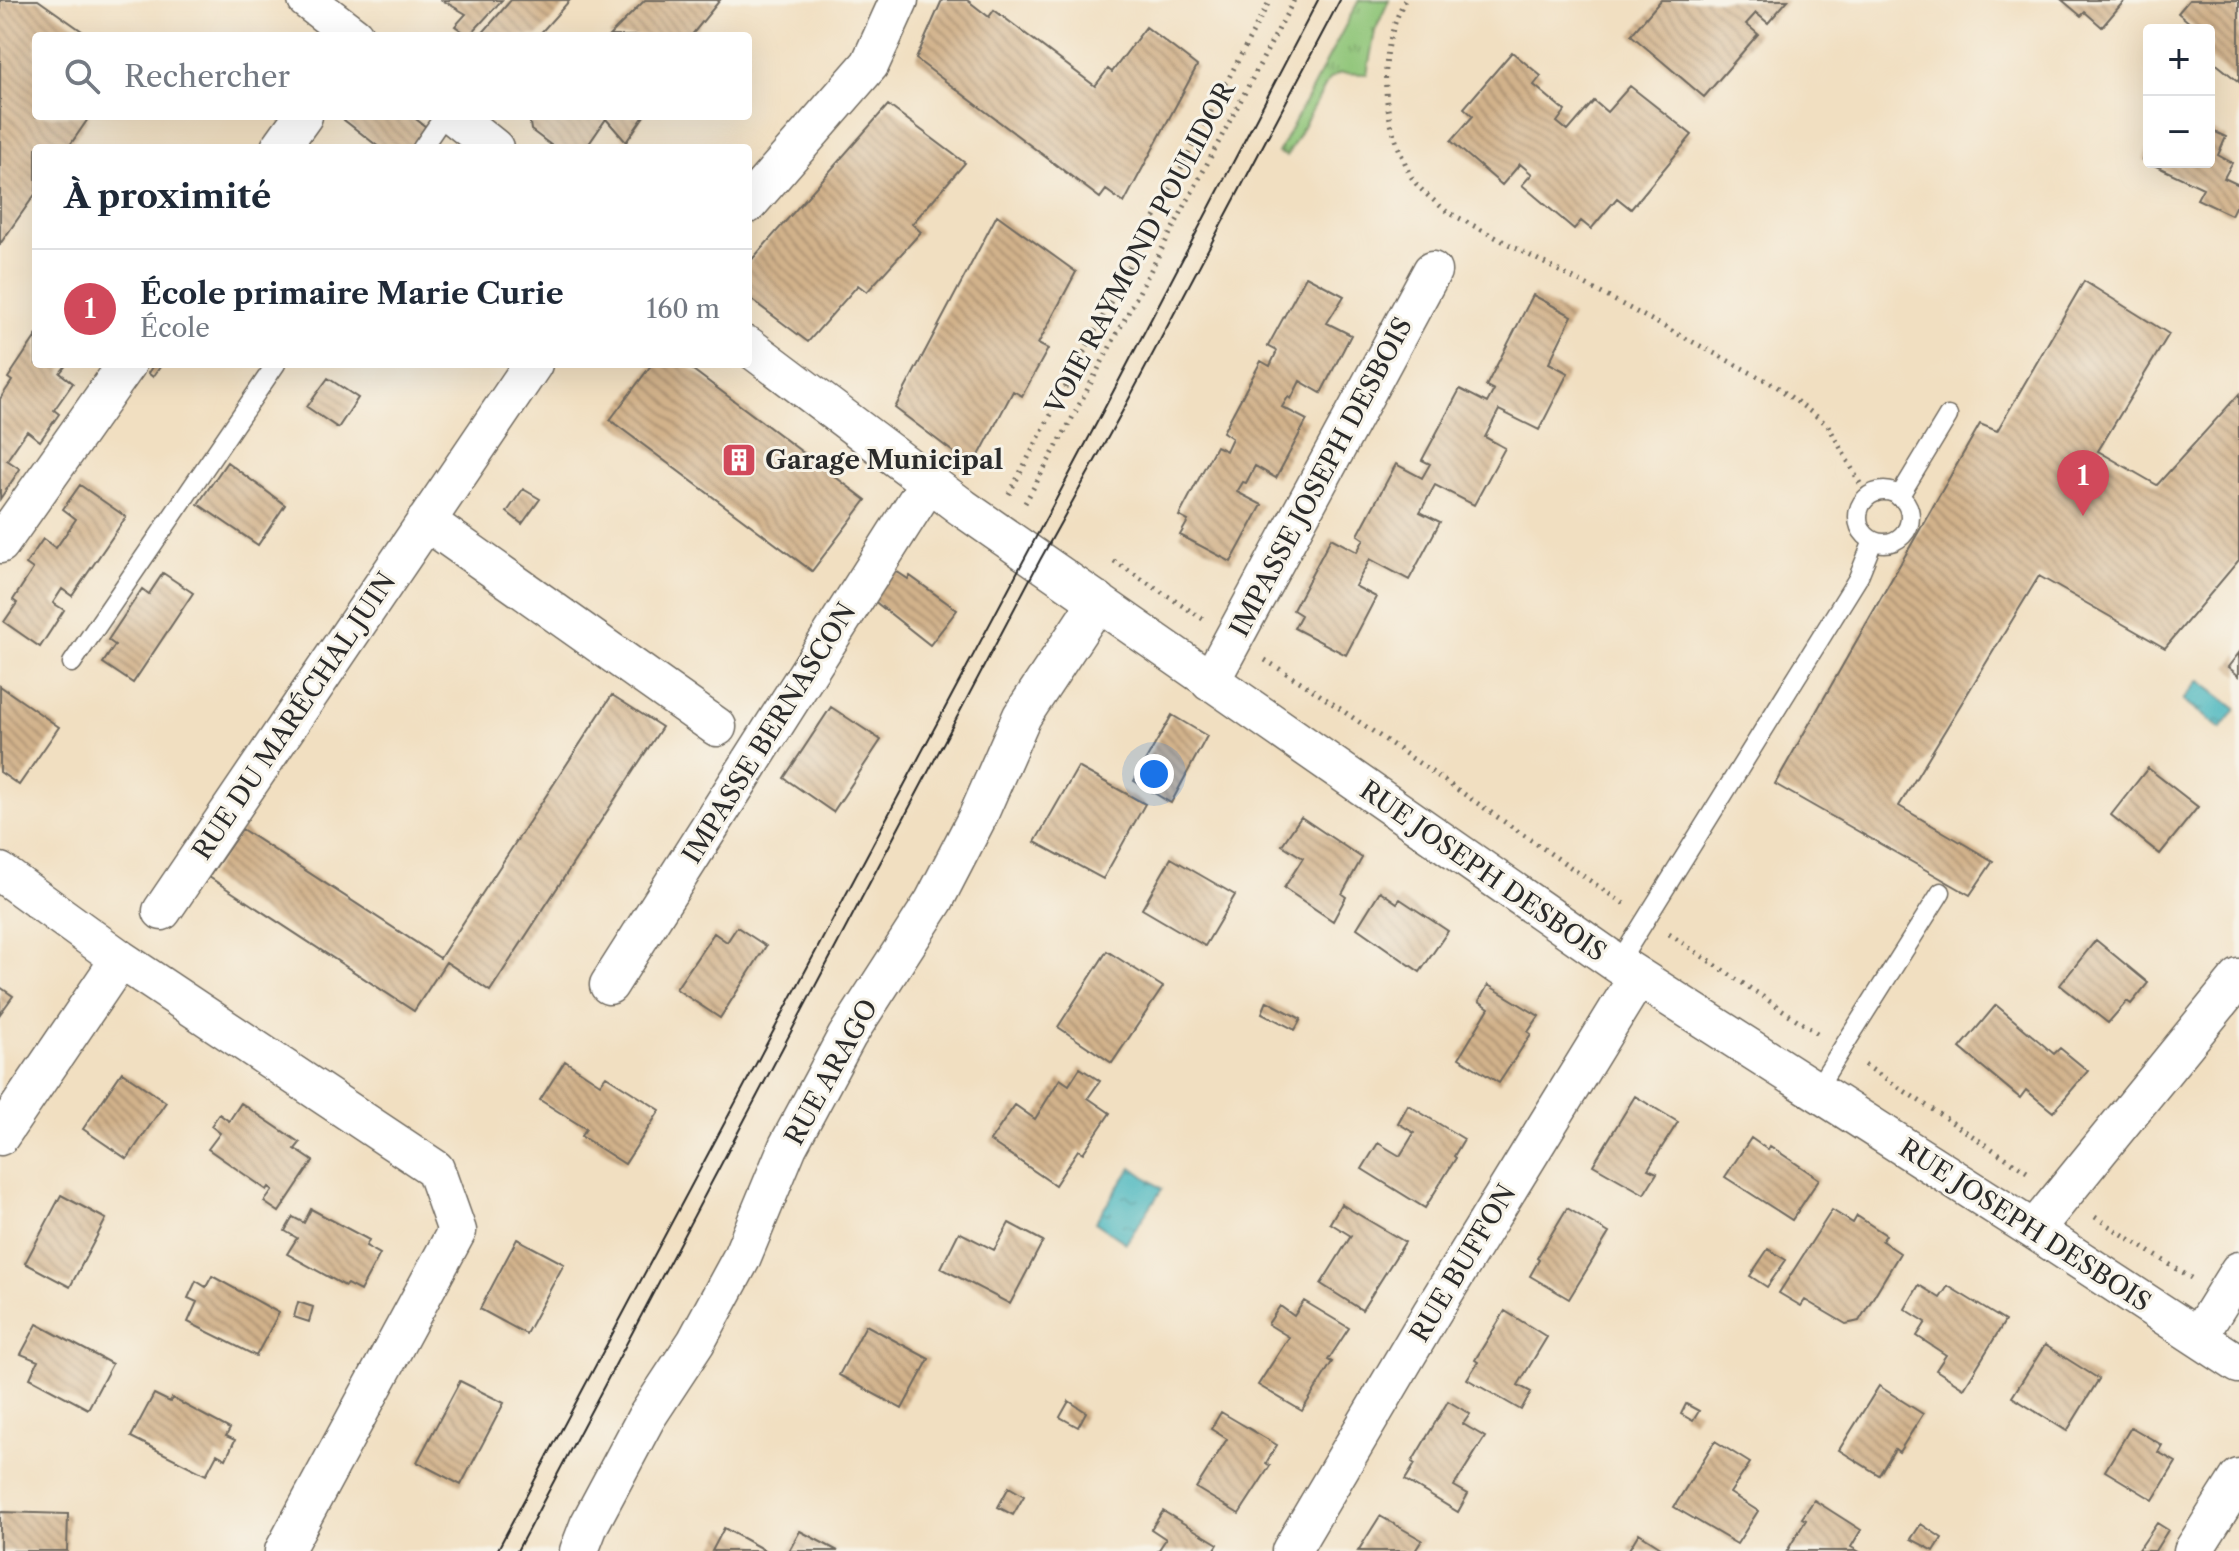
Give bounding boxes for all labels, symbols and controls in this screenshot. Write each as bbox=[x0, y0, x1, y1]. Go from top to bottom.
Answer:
map controls bbox=[2143, 24, 2215, 168]
button: + bbox=[2143, 24, 2215, 96]
search box bbox=[32, 32, 752, 120]
icon: search bbox=[60, 54, 104, 98]
text: Rechercher bbox=[124, 58, 290, 95]
street label: VOIE RAYMOND POULIDOR bbox=[1038, 74, 1242, 421]
button: − bbox=[2143, 96, 2215, 168]
text: À proximité bbox=[64, 175, 271, 217]
text: École primaire Marie Curie bbox=[140, 275, 564, 312]
text: 1 bbox=[84, 293, 96, 325]
text: 160 m bbox=[646, 293, 720, 325]
text: École bbox=[140, 312, 210, 344]
street label: IMPASSE JOSEPH DESBOIS bbox=[1223, 312, 1419, 642]
building icon: Garage Municipal bbox=[720, 441, 758, 479]
place label: Garage Municipal bbox=[765, 444, 1003, 476]
pin: 1 bbox=[2057, 450, 2109, 516]
street label: RUE DU MARÉCHAL JUIN bbox=[186, 566, 402, 866]
street label: IMPASSE BERNASCON bbox=[676, 597, 862, 869]
your location bbox=[1134, 754, 1174, 794]
street label: RUE JOSEPH DESBOIS bbox=[1354, 774, 1612, 968]
street label: RUE ARAGO bbox=[778, 993, 884, 1151]
street label: RUE JOSEPH DESBOIS bbox=[1893, 1132, 2157, 1318]
street label: RUE BUFFON bbox=[1403, 1178, 1523, 1348]

